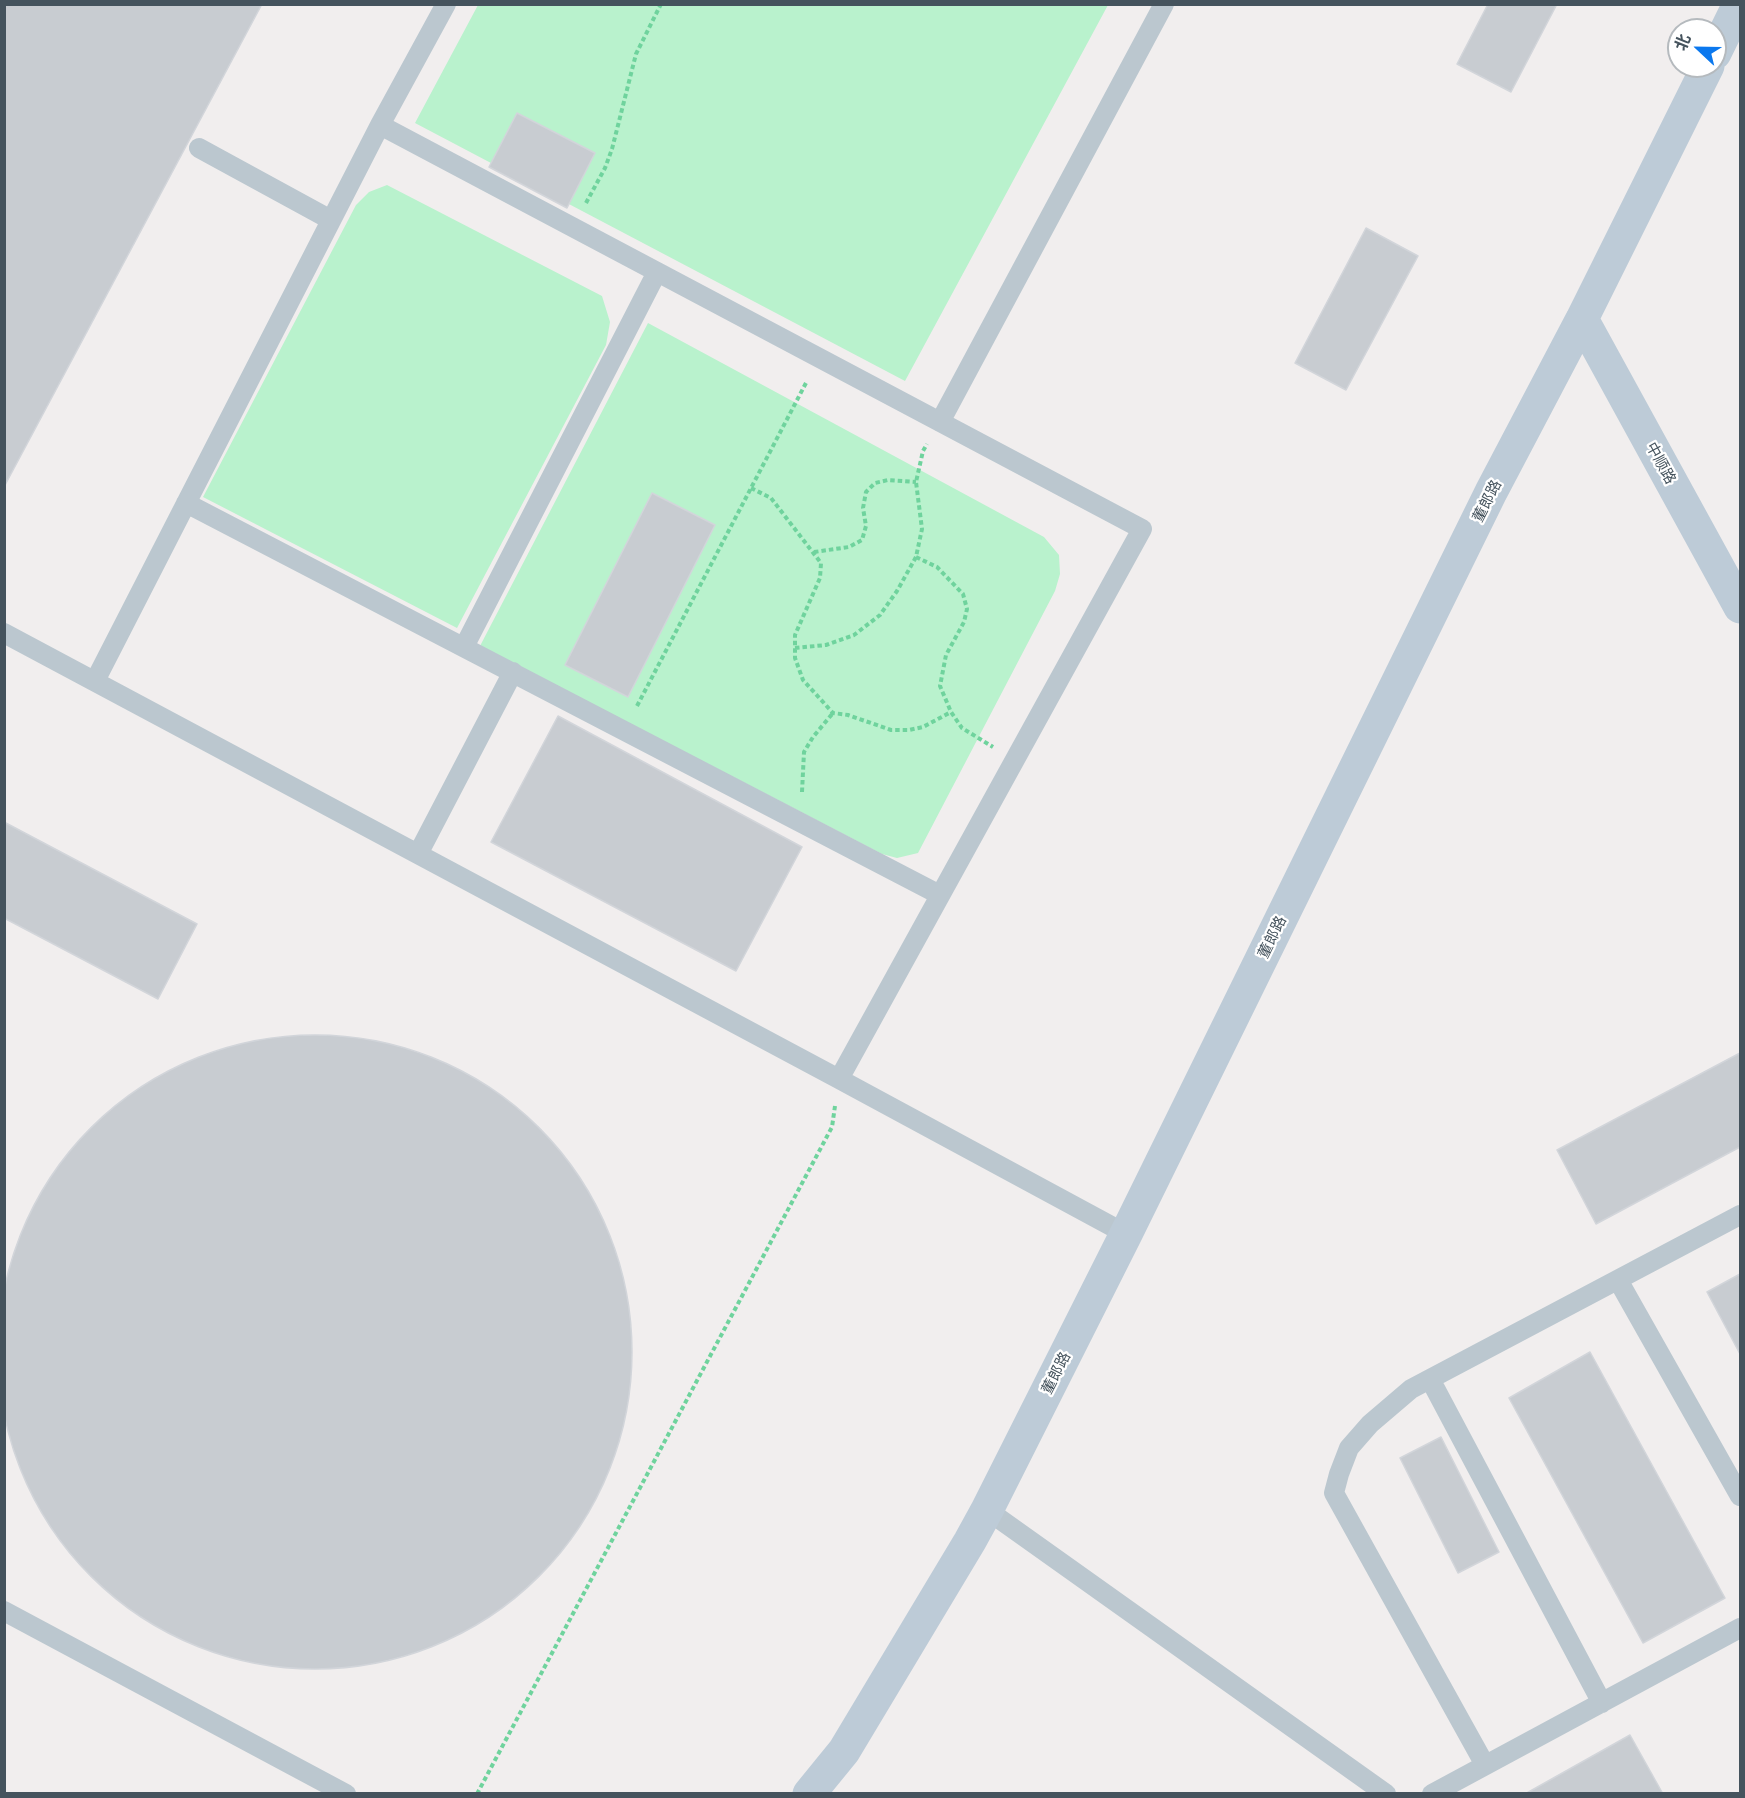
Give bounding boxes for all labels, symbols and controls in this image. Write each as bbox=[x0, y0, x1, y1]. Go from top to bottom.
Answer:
north arrow bbox=[1667, 18, 1727, 78]
text: 北 bbox=[1670, 31, 1694, 53]
street label: 中顺路 bbox=[1642, 439, 1680, 487]
street label: 董郎路 bbox=[1469, 477, 1505, 525]
street label: 董郎路 bbox=[1254, 913, 1290, 961]
street label: 董郎路 bbox=[1038, 1349, 1074, 1397]

